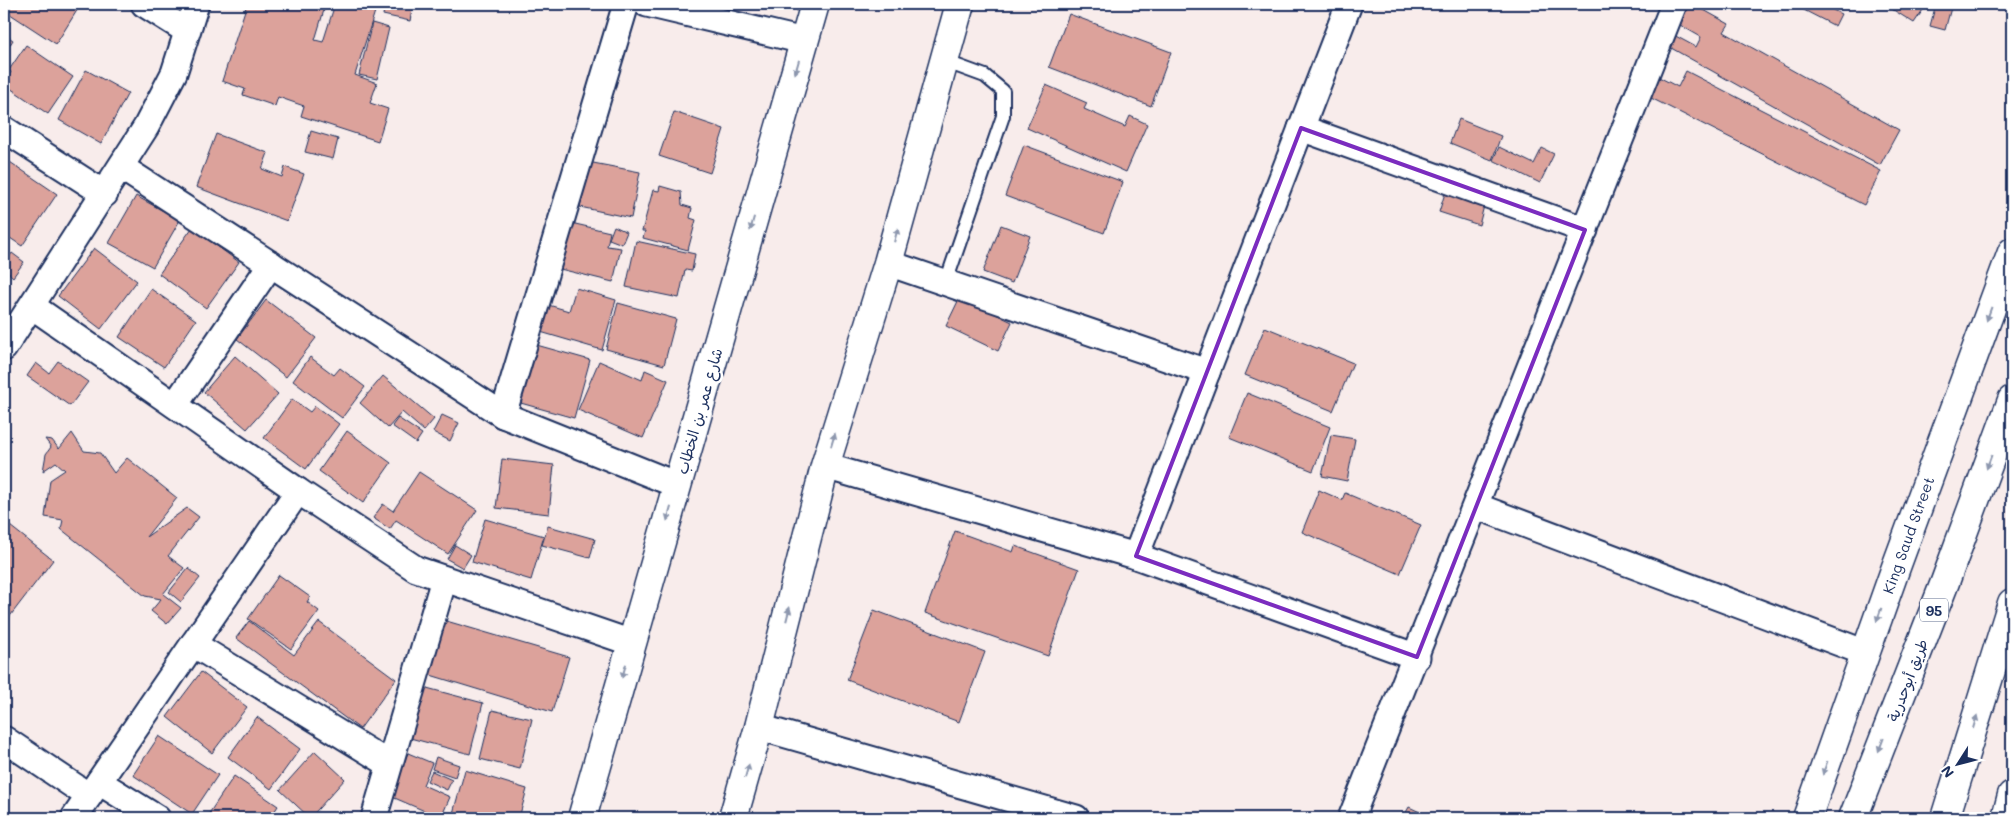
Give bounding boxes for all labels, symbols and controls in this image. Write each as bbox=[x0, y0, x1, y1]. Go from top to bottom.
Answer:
one-way arrow bbox=[793, 60, 801, 75]
one-way arrow bbox=[748, 216, 756, 231]
one-way arrow bbox=[893, 227, 901, 242]
one-way arrow bbox=[1985, 307, 1993, 322]
street label: شارع عمر بن الخطاب bbox=[671, 346, 727, 477]
one-way arrow bbox=[829, 432, 837, 447]
one-way arrow bbox=[1985, 455, 1992, 470]
street label: King Saud Street bbox=[1877, 474, 1939, 596]
one-way arrow bbox=[665, 507, 673, 522]
road number: 95 bbox=[1920, 598, 1948, 622]
one-way arrow bbox=[784, 607, 792, 622]
one-way arrow bbox=[1875, 607, 1882, 622]
street label: طريق أبوحدرية bbox=[1882, 636, 1933, 725]
one-way arrow bbox=[620, 663, 628, 678]
one-way arrow bbox=[1972, 714, 1979, 729]
one-way arrow bbox=[1877, 738, 1885, 753]
north arrow bbox=[1934, 740, 1984, 790]
one-way arrow bbox=[1821, 761, 1829, 776]
text: N bbox=[1936, 762, 1958, 782]
one-way arrow bbox=[743, 764, 751, 779]

